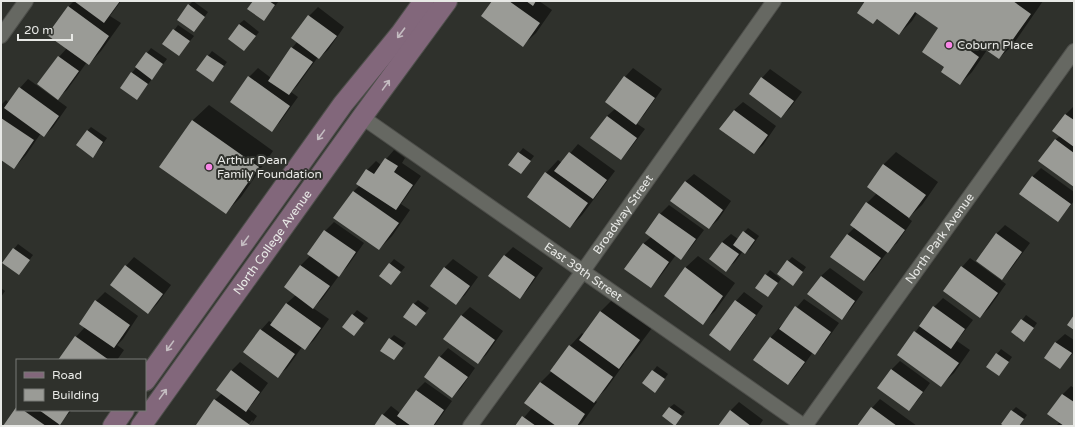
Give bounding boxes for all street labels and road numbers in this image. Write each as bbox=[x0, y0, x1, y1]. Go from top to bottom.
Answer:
street label: Broadway Street bbox=[590, 172, 656, 257]
street label: North College Avenue bbox=[230, 187, 315, 297]
street label: North Park Avenue bbox=[902, 190, 977, 286]
street label: East 39th Street bbox=[541, 240, 625, 304]

